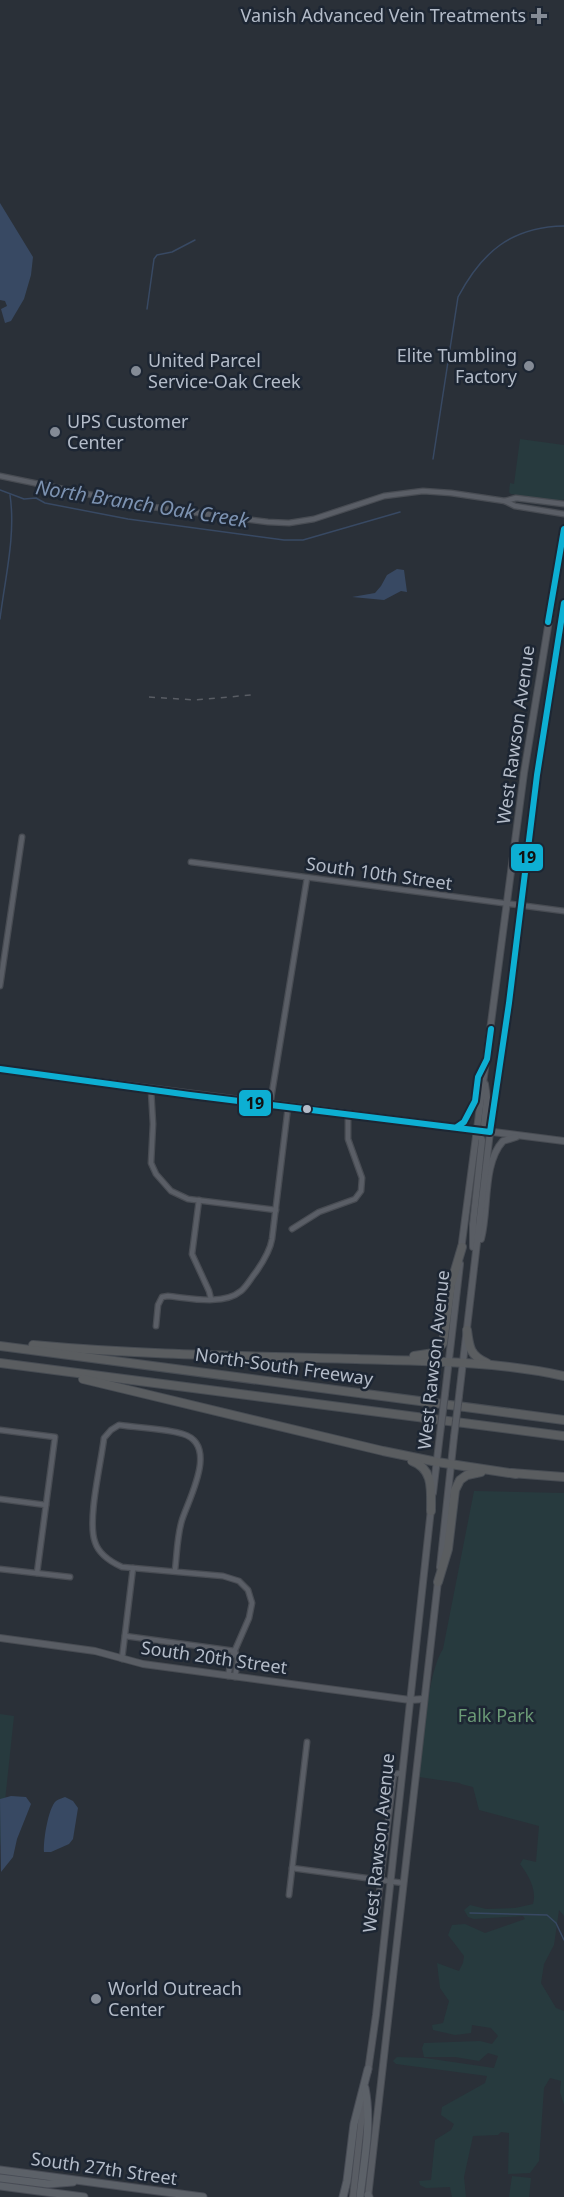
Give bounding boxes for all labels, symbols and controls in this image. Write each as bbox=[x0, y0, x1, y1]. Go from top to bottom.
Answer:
place label: Vanish Advanced Vein Treatments bbox=[241, 3, 526, 27]
marker: Vanish Advanced Vein Treatments bbox=[530, 7, 548, 25]
place label: Elite Tumbling Factory bbox=[397, 343, 518, 388]
place label: United Parcel Service-Oak Creek bbox=[148, 348, 301, 393]
marker: Elite Tumbling Factory bbox=[522, 359, 536, 373]
marker: United Parcel Service-Oak Creek bbox=[129, 364, 143, 378]
place label: UPS Customer Center bbox=[67, 409, 189, 454]
marker: UPS Customer Center bbox=[48, 425, 62, 439]
water label: North Branch Oak Creek bbox=[34, 473, 252, 534]
street label: West Rawson Avenue bbox=[491, 644, 539, 826]
line badge: 19 bbox=[510, 843, 544, 872]
text: 19 bbox=[518, 846, 536, 868]
street label: South 10th Street bbox=[305, 851, 454, 895]
line badge: 19 bbox=[238, 1089, 272, 1117]
text: 19 bbox=[246, 1092, 264, 1114]
unlabelled marker bbox=[301, 1103, 313, 1115]
street label: West Rawson Avenue bbox=[412, 1269, 454, 1451]
street label: North-South Freeway bbox=[194, 1342, 375, 1390]
street label: South 20th Street bbox=[140, 1635, 289, 1679]
park label: Falk Park bbox=[458, 1703, 535, 1727]
street label: West Rawson Avenue bbox=[357, 1752, 399, 1934]
place label: World Outreach Center bbox=[108, 1976, 242, 2021]
marker: World Outreach Center bbox=[89, 1992, 103, 2006]
street label: South 27th Street bbox=[30, 2146, 179, 2190]

